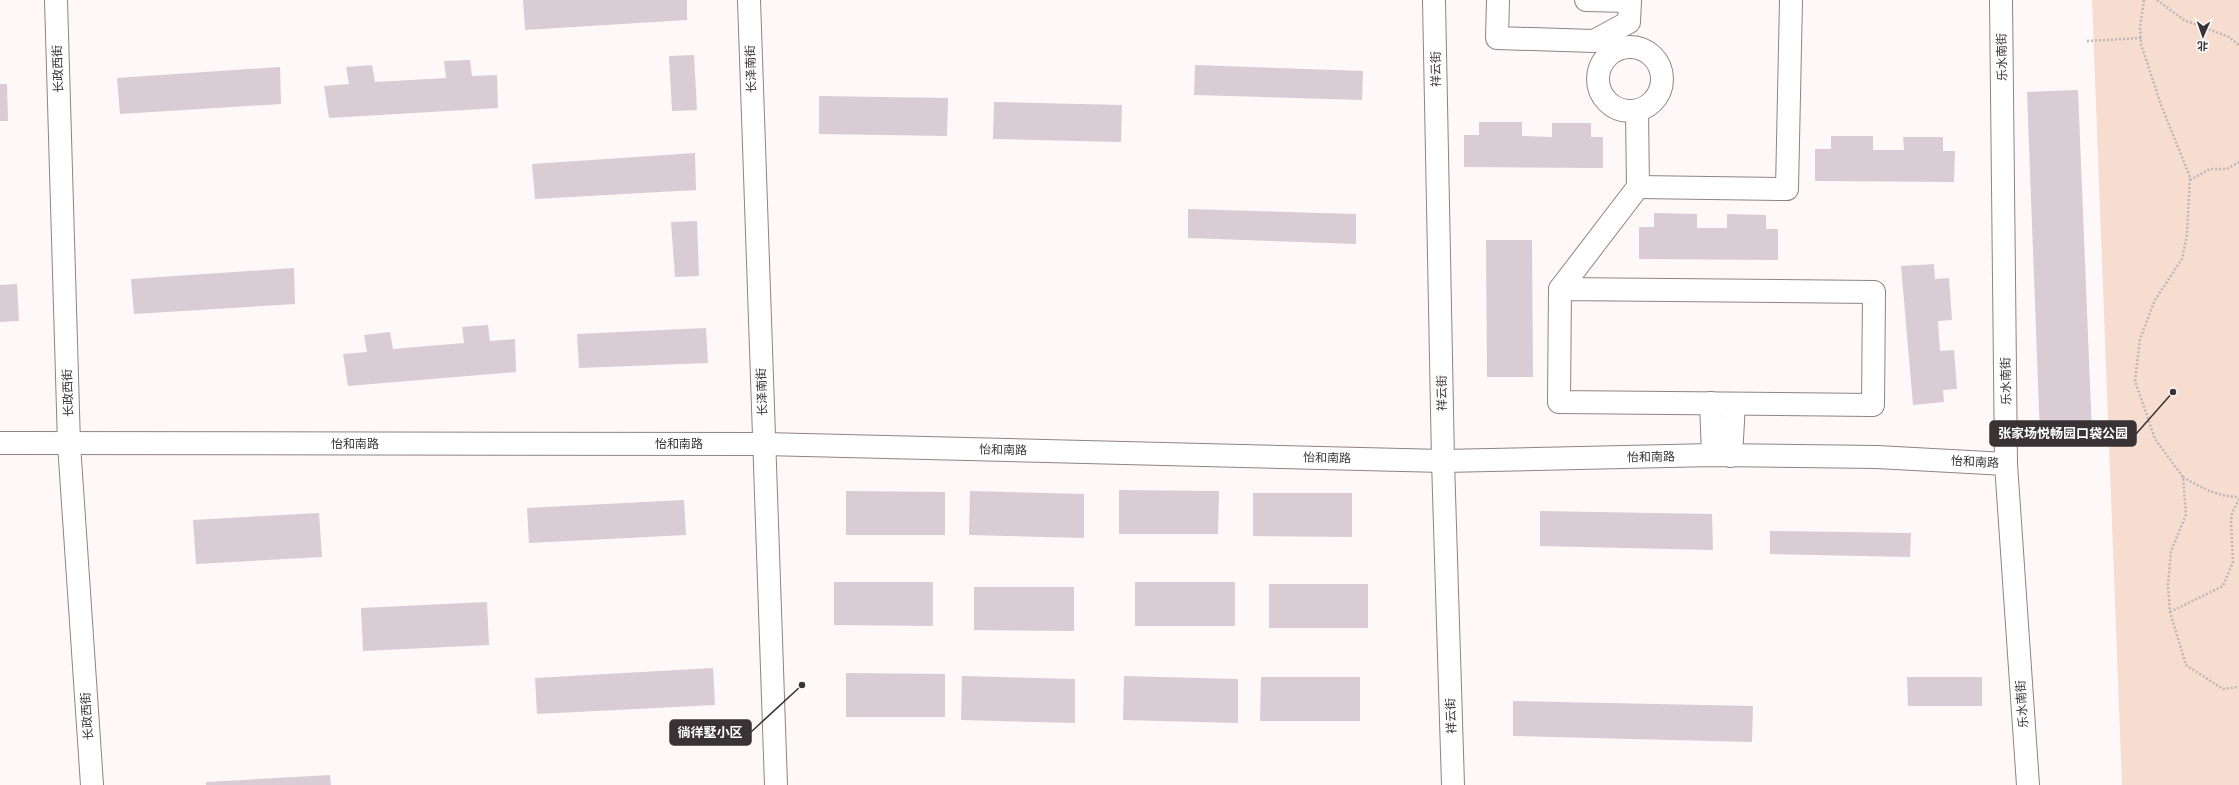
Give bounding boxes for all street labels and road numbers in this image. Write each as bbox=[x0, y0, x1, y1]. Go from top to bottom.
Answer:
street label: 乐水南街 bbox=[1995, 33, 2009, 81]
street label: 长政西街 bbox=[50, 45, 66, 93]
street label: 长泽南街 bbox=[743, 45, 759, 93]
street label: 祥云街 bbox=[1429, 51, 1443, 87]
street label: 乐水南街 bbox=[1999, 357, 2013, 405]
street label: 长泽南街 bbox=[754, 368, 770, 416]
street label: 长政西街 bbox=[60, 369, 76, 417]
street label: 祥云街 bbox=[1435, 375, 1449, 411]
street label: 怡和南路 bbox=[331, 437, 379, 451]
street label: 怡和南路 bbox=[655, 437, 703, 451]
street label: 怡和南路 bbox=[979, 443, 1027, 457]
street label: 怡和南路 bbox=[1627, 450, 1675, 464]
street label: 怡和南路 bbox=[1303, 451, 1351, 465]
street label: 怡和南路 bbox=[1951, 454, 1999, 470]
street label: 乐水南街 bbox=[2013, 680, 2031, 728]
street label: 长政西街 bbox=[78, 692, 96, 740]
street label: 祥云街 bbox=[1443, 698, 1459, 734]

